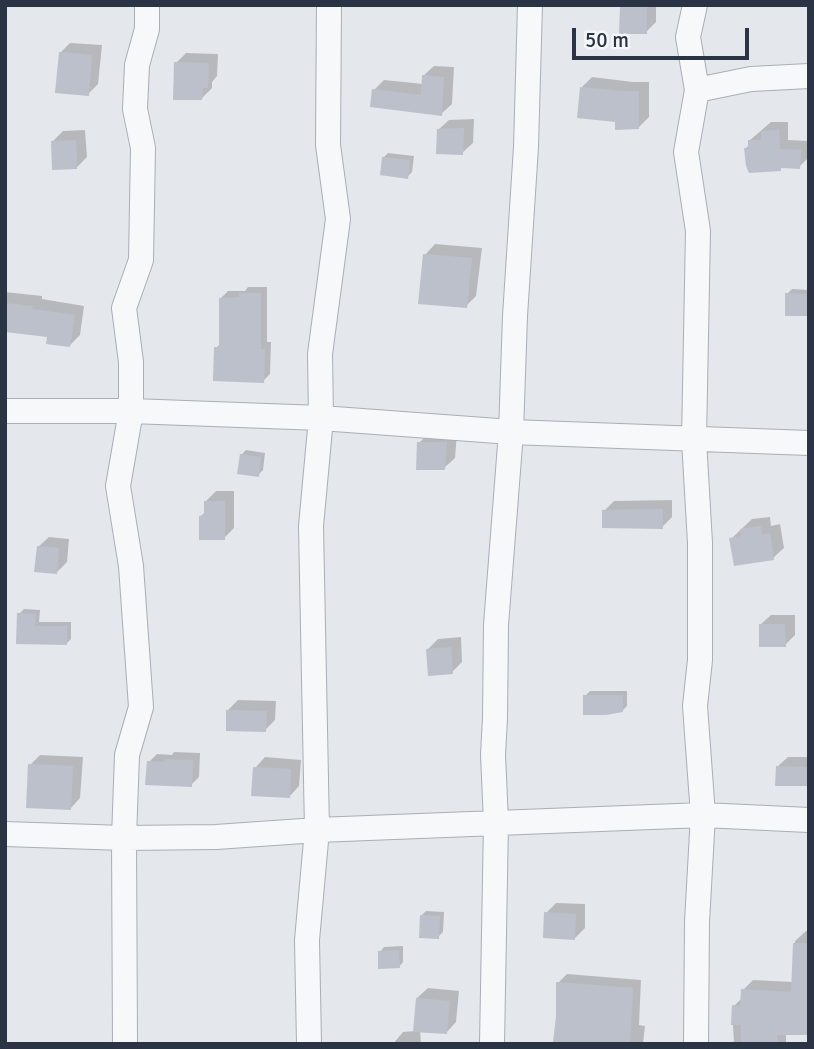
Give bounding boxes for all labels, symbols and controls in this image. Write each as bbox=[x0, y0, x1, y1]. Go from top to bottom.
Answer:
scale bar bbox=[576, 14, 753, 58]
text: 50 m bbox=[585, 27, 629, 53]

